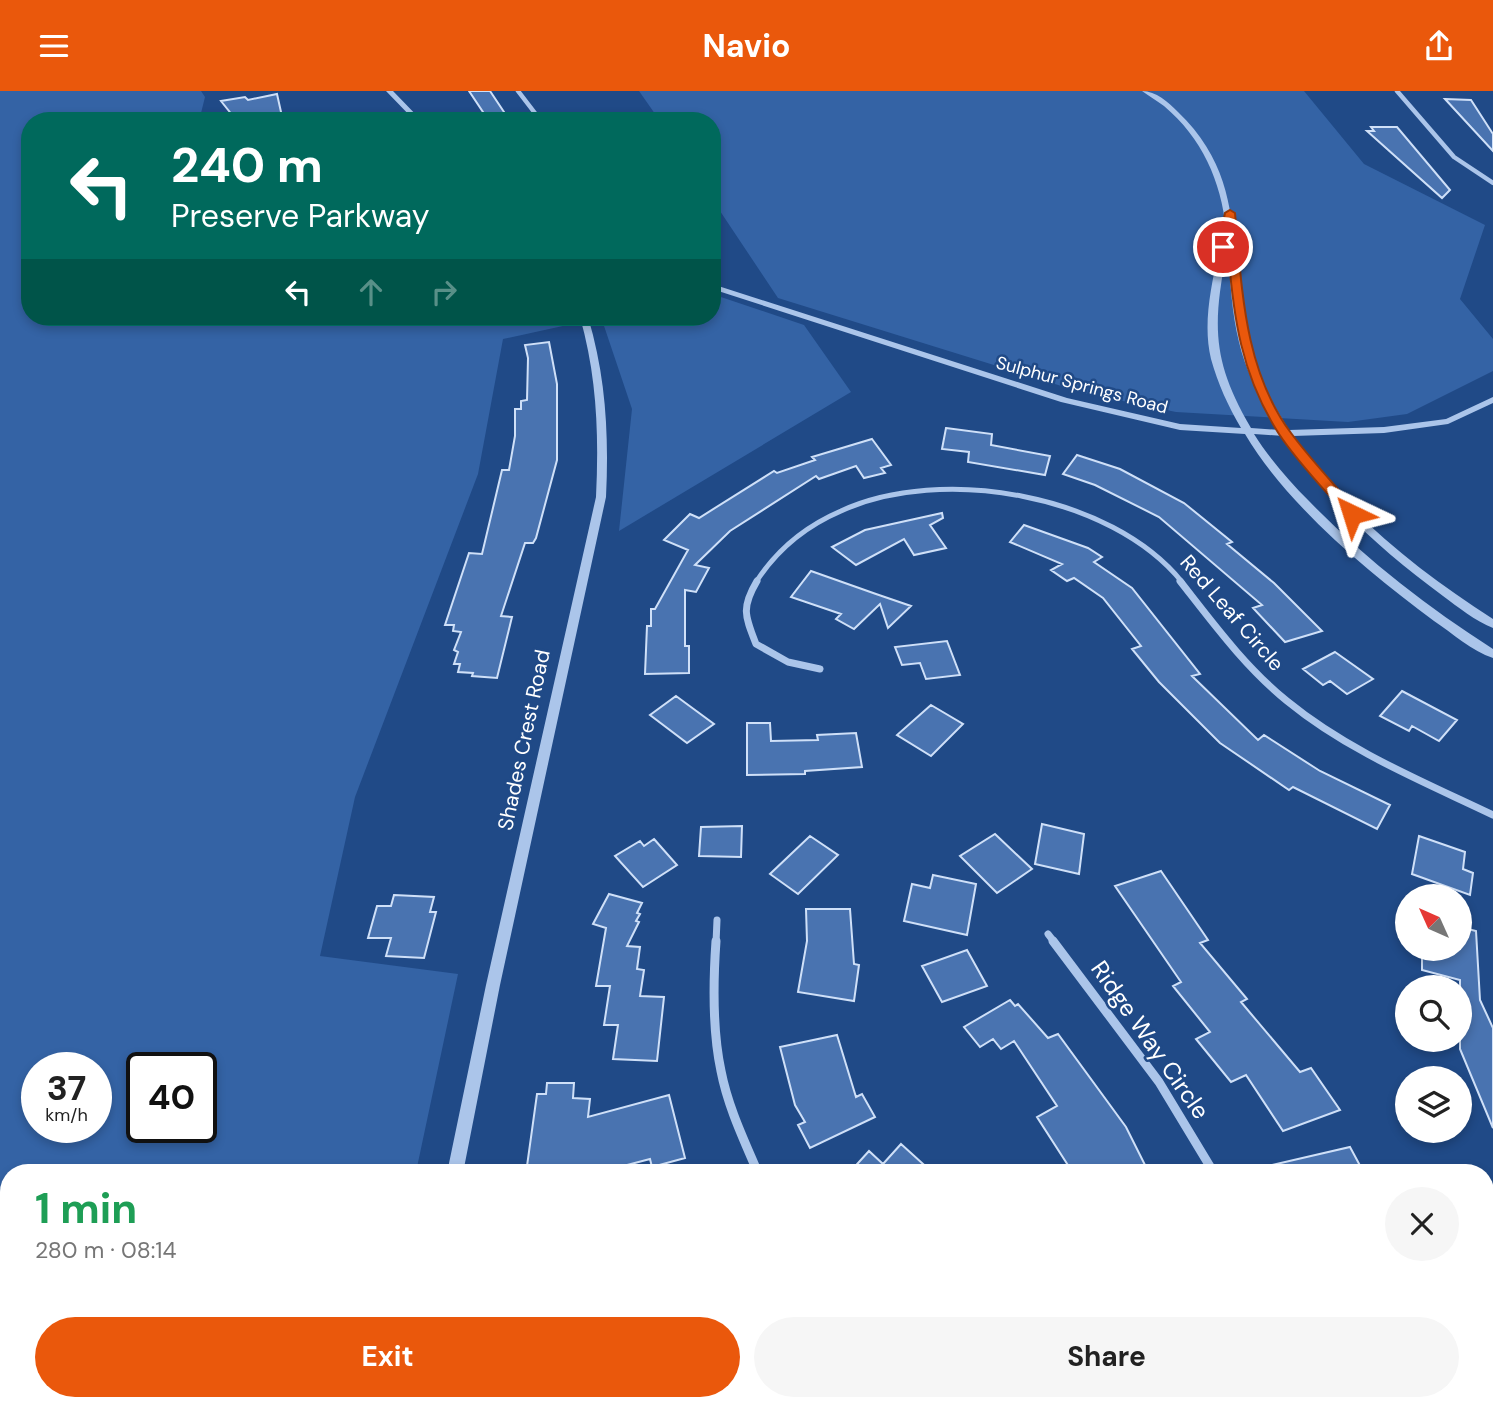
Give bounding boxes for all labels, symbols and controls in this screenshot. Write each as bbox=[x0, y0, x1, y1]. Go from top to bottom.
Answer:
text: Navio bbox=[703, 25, 790, 67]
icon: menu bbox=[35, 27, 73, 65]
icon: share bbox=[1420, 27, 1458, 65]
text: 240 m bbox=[171, 133, 323, 197]
icon: left bbox=[56, 140, 147, 231]
text: Preserve Parkway bbox=[171, 195, 430, 237]
pin bbox=[1193, 217, 1253, 277]
icon: arrive bbox=[1204, 228, 1242, 266]
icon: left bbox=[279, 273, 317, 311]
icon: ahead bbox=[352, 273, 390, 311]
icon: right bbox=[425, 273, 463, 311]
street label: Sulphur Springs Road bbox=[993, 351, 1171, 419]
position arrow bbox=[1315, 477, 1389, 551]
street label: Red Leaf Circle bbox=[1174, 549, 1290, 677]
street label: Shades Crest Road bbox=[491, 647, 557, 833]
north arrow bbox=[1395, 884, 1472, 961]
map controls bbox=[1395, 884, 1472, 1143]
street label: Ridge Way Circle bbox=[1084, 954, 1217, 1125]
button: search bbox=[1395, 975, 1472, 1052]
speed limit sign: 40 bbox=[126, 1052, 217, 1143]
text: 37 bbox=[47, 1065, 86, 1111]
button: layers bbox=[1395, 1066, 1472, 1143]
text: km/h bbox=[45, 1103, 88, 1127]
text: 1 min bbox=[35, 1181, 137, 1236]
button: close bbox=[1385, 1187, 1459, 1261]
text: 280 m · 08:14 bbox=[35, 1235, 176, 1265]
button: Exit bbox=[35, 1317, 740, 1397]
button: Share bbox=[754, 1317, 1459, 1397]

